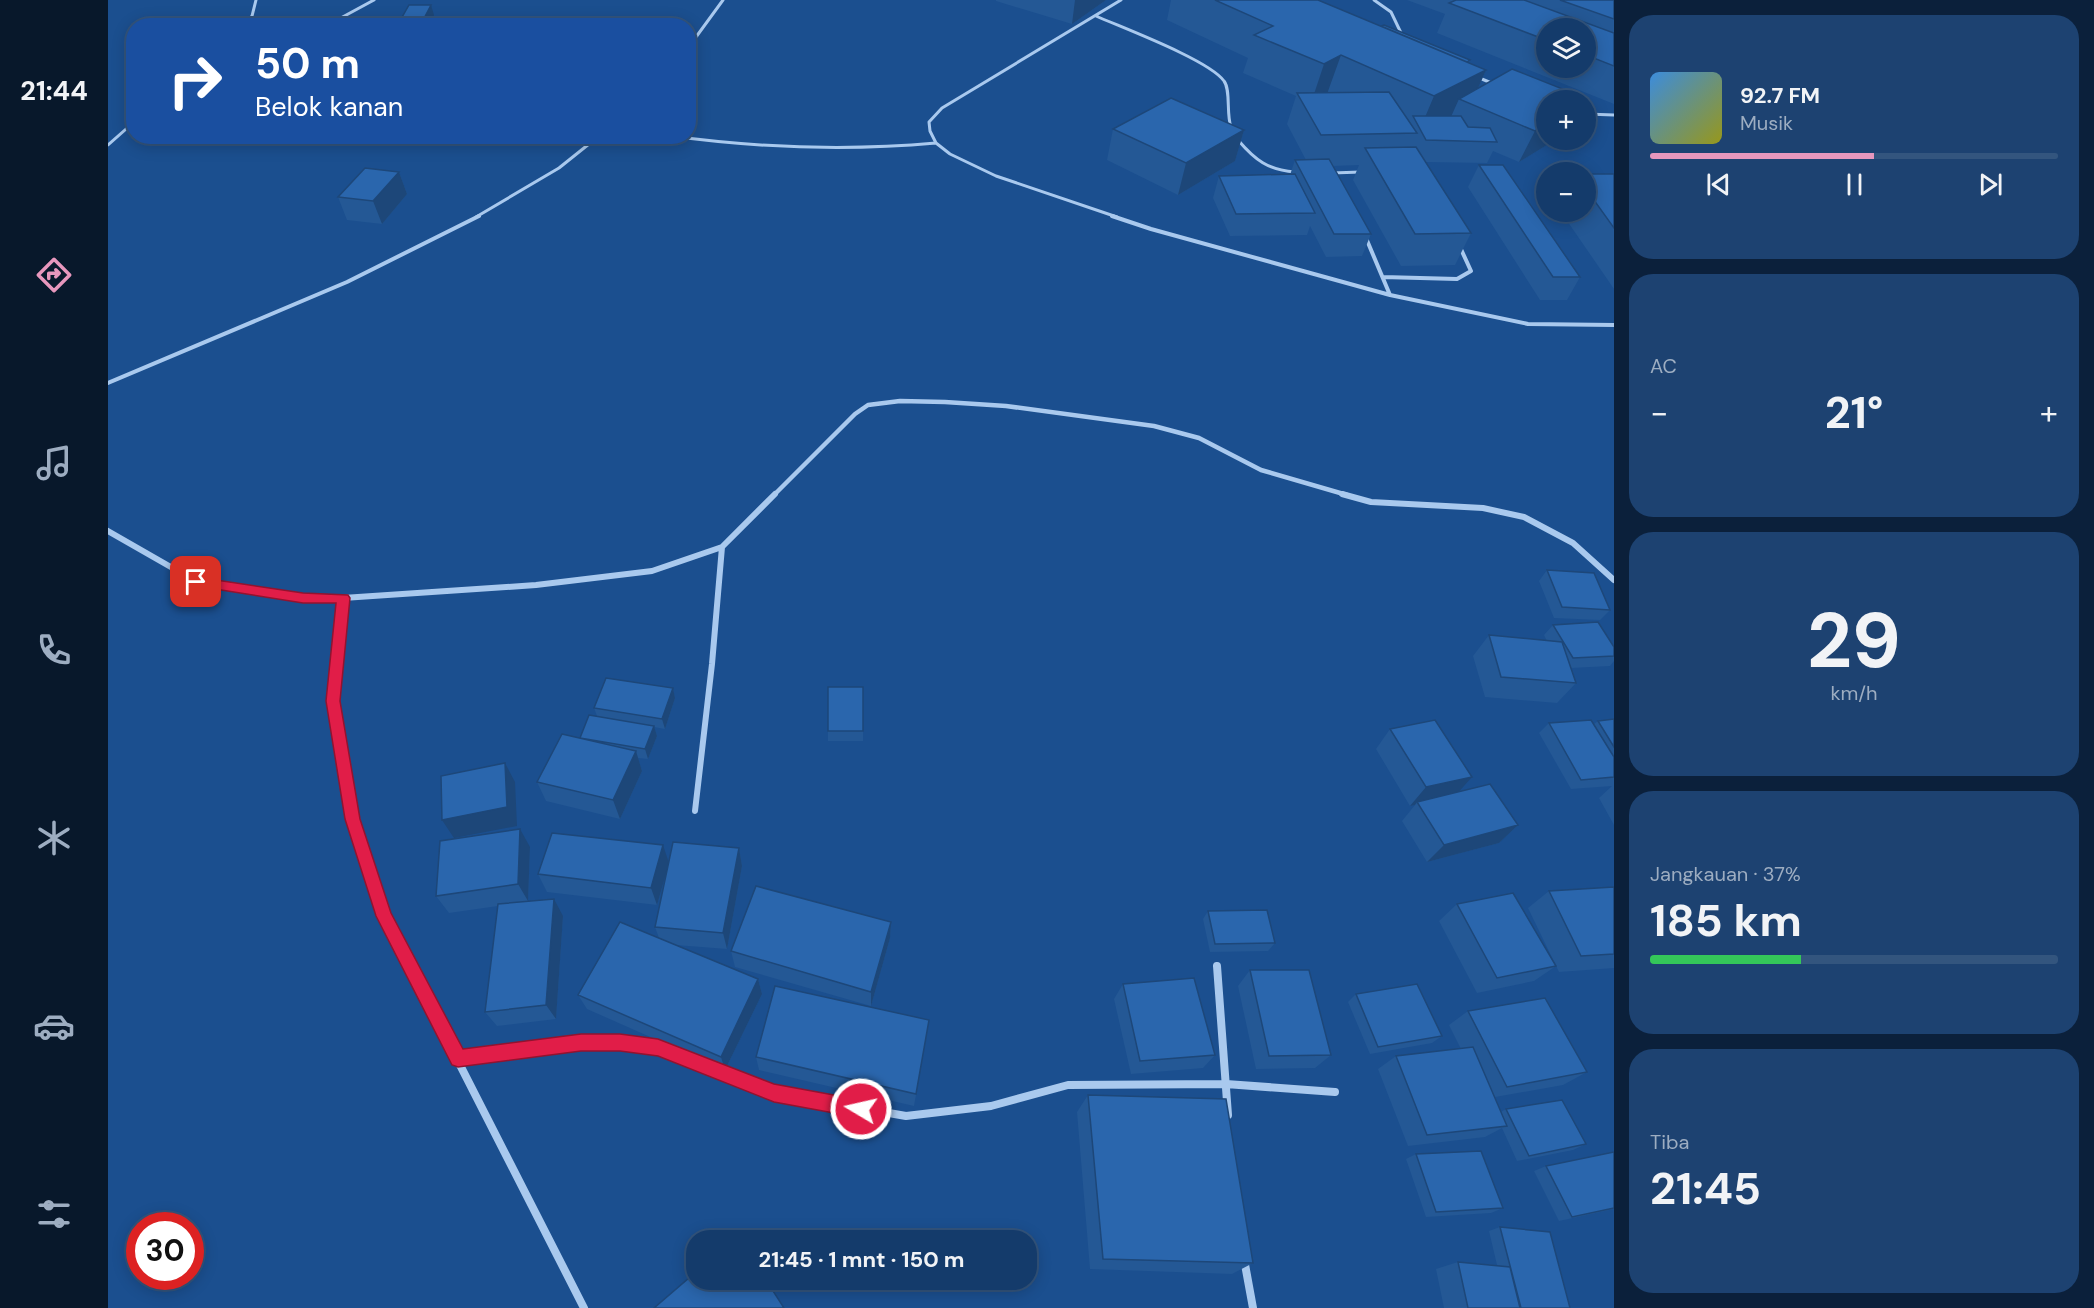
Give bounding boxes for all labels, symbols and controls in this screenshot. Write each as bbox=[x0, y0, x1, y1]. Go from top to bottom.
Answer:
map controls bbox=[1536, 18, 1596, 222]
button: layers bbox=[1536, 18, 1596, 78]
text: 50 m bbox=[255, 36, 360, 91]
icon: right bbox=[156, 42, 234, 120]
text: 21:44 bbox=[20, 73, 88, 108]
text: 92.7 FM bbox=[1740, 81, 1820, 110]
text: Belok kanan bbox=[255, 89, 403, 124]
button: + bbox=[1536, 90, 1596, 150]
text: Musik bbox=[1740, 110, 1793, 136]
button: − bbox=[1536, 162, 1596, 222]
icon: previous bbox=[1702, 168, 1735, 201]
icon: pause bbox=[1838, 168, 1871, 201]
icon: next bbox=[1974, 168, 2007, 201]
icon: directions bbox=[33, 254, 75, 296]
text: AC bbox=[1650, 353, 1677, 379]
text: 21° bbox=[1825, 383, 1883, 442]
text: − bbox=[1650, 391, 1668, 434]
text: + bbox=[2040, 391, 2058, 434]
icon: music bbox=[33, 442, 75, 484]
pin bbox=[170, 556, 221, 607]
icon: arrive bbox=[179, 565, 212, 598]
text: 29 bbox=[1807, 590, 1901, 691]
icon: phone bbox=[33, 629, 75, 671]
text: km/h bbox=[1830, 680, 1878, 706]
icon: climate bbox=[33, 817, 75, 859]
text: Jangkauan · 37% bbox=[1650, 861, 1801, 887]
text: 185 km bbox=[1650, 891, 1802, 950]
icon: car bbox=[33, 1005, 75, 1047]
position arrow bbox=[829, 1077, 893, 1141]
text: Tiba bbox=[1650, 1129, 1689, 1155]
text: 21:45 bbox=[1650, 1159, 1761, 1218]
icon: filters bbox=[33, 1193, 75, 1235]
speed limit sign: 30 bbox=[126, 1212, 204, 1290]
text: 21:45 · 1 mnt · 150 m bbox=[758, 1245, 965, 1274]

